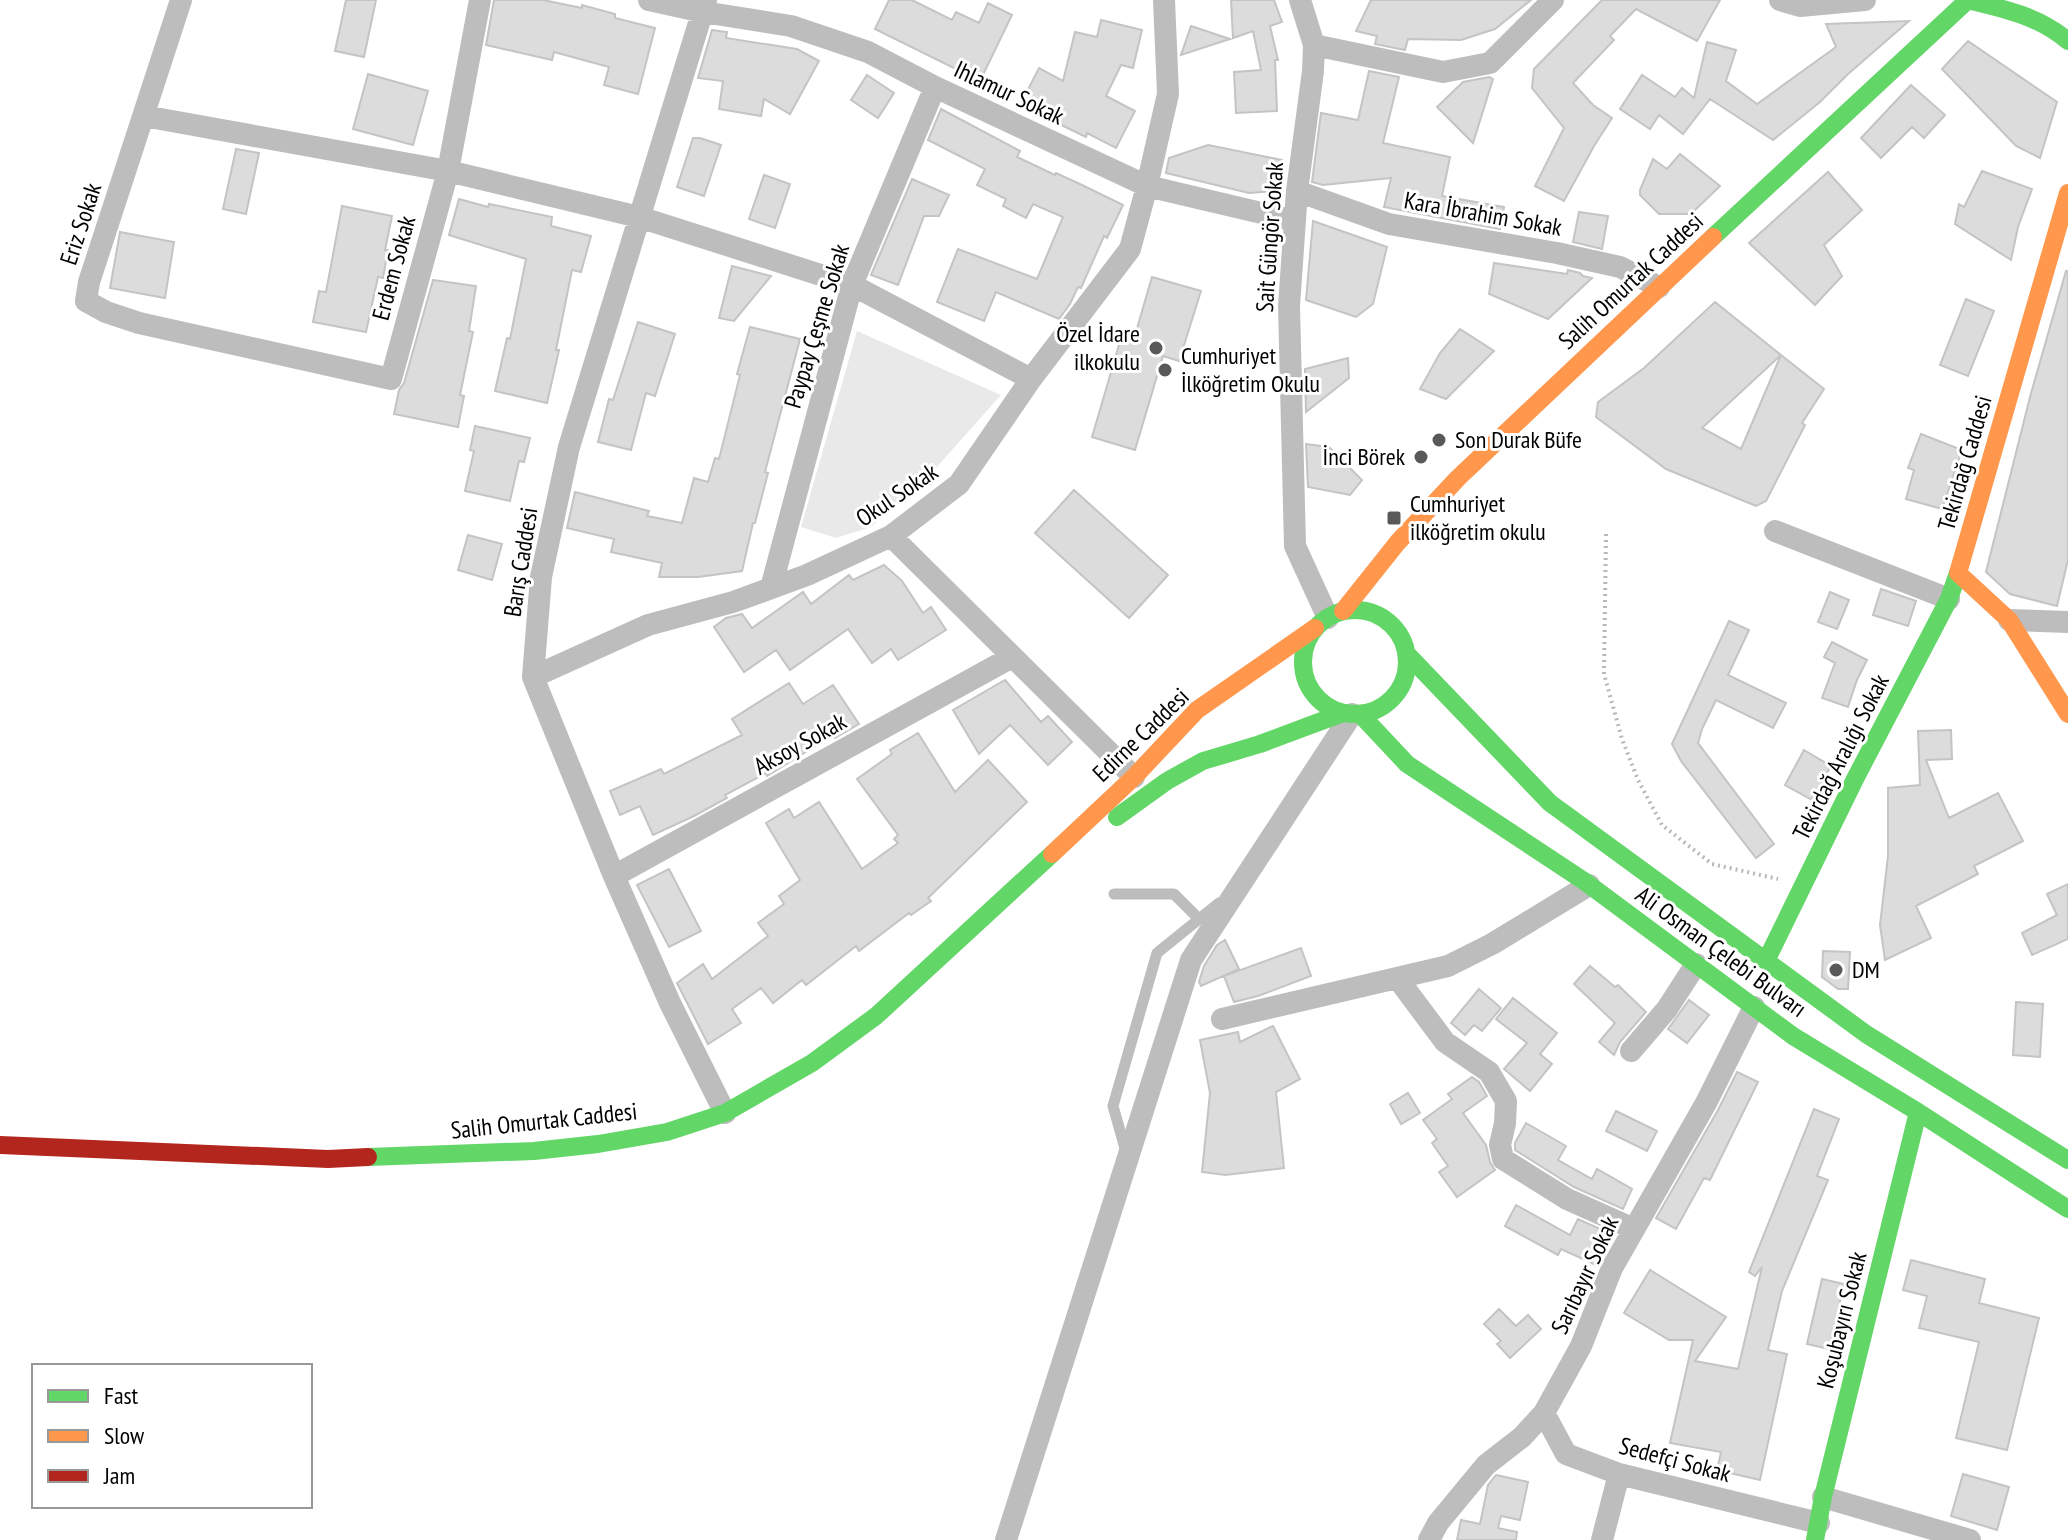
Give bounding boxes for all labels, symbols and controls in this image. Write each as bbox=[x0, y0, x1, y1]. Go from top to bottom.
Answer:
street label: Ihlamur Sokak bbox=[949, 54, 1070, 132]
street label: Sait Güngör Sokak bbox=[1249, 160, 1290, 313]
street label: Eriz Sokak bbox=[53, 178, 108, 269]
street label: Kara İbrahim Sokak bbox=[1402, 184, 1565, 243]
street label: Salih Omurtak Caddesi bbox=[1552, 206, 1710, 356]
street label: Erdem Sokak bbox=[365, 212, 422, 323]
street label: Paypay Çeşme Sokak bbox=[777, 239, 856, 412]
place label: Özel İdare ilkokulu bbox=[1056, 318, 1140, 377]
marker: Özel İdare ilkokulu bbox=[1147, 339, 1165, 357]
place label: Cumhuriyet İlköğretim Okulu bbox=[1181, 340, 1320, 399]
marker: Cumhuriyet İlköğretim Okulu bbox=[1156, 361, 1174, 379]
street label: Tekirdağ Caddesi bbox=[1930, 392, 1999, 534]
place label: Son Durak Büfe bbox=[1455, 424, 1582, 455]
marker: Son Durak Büfe bbox=[1430, 431, 1448, 449]
place label: İnci Börek bbox=[1323, 441, 1406, 472]
marker: İnci Börek bbox=[1412, 448, 1430, 466]
street label: Okul Sokak bbox=[850, 456, 944, 533]
place label: Cumhuriyet ilköğretim okulu bbox=[1410, 488, 1546, 547]
street label: Barış Caddesi bbox=[497, 505, 544, 619]
marker: Cumhuriyet ilköğretim okulu bbox=[1385, 509, 1403, 527]
street label: Tekirdağ Aralığı Sokak bbox=[1785, 668, 1896, 845]
street label: Edirne Caddesi bbox=[1086, 681, 1195, 788]
street label: Aksoy Sokak bbox=[748, 705, 852, 782]
street label: Ali Osman Çelebi Bulvarı bbox=[1630, 879, 1813, 1024]
place label: DM bbox=[1852, 954, 1880, 985]
marker: DM bbox=[1827, 961, 1845, 979]
street label: Salih Omurtak Caddesi bbox=[449, 1095, 639, 1146]
street label: Sarıbayır Sokak bbox=[1544, 1210, 1626, 1339]
street label: Koşubayırı Sokak bbox=[1810, 1248, 1874, 1391]
legend bbox=[32, 1364, 312, 1508]
text: Fast bbox=[104, 1380, 139, 1411]
text: Slow bbox=[104, 1420, 145, 1451]
street label: Sedefçi Sokak bbox=[1616, 1430, 1735, 1489]
text: Jam bbox=[103, 1460, 135, 1491]

